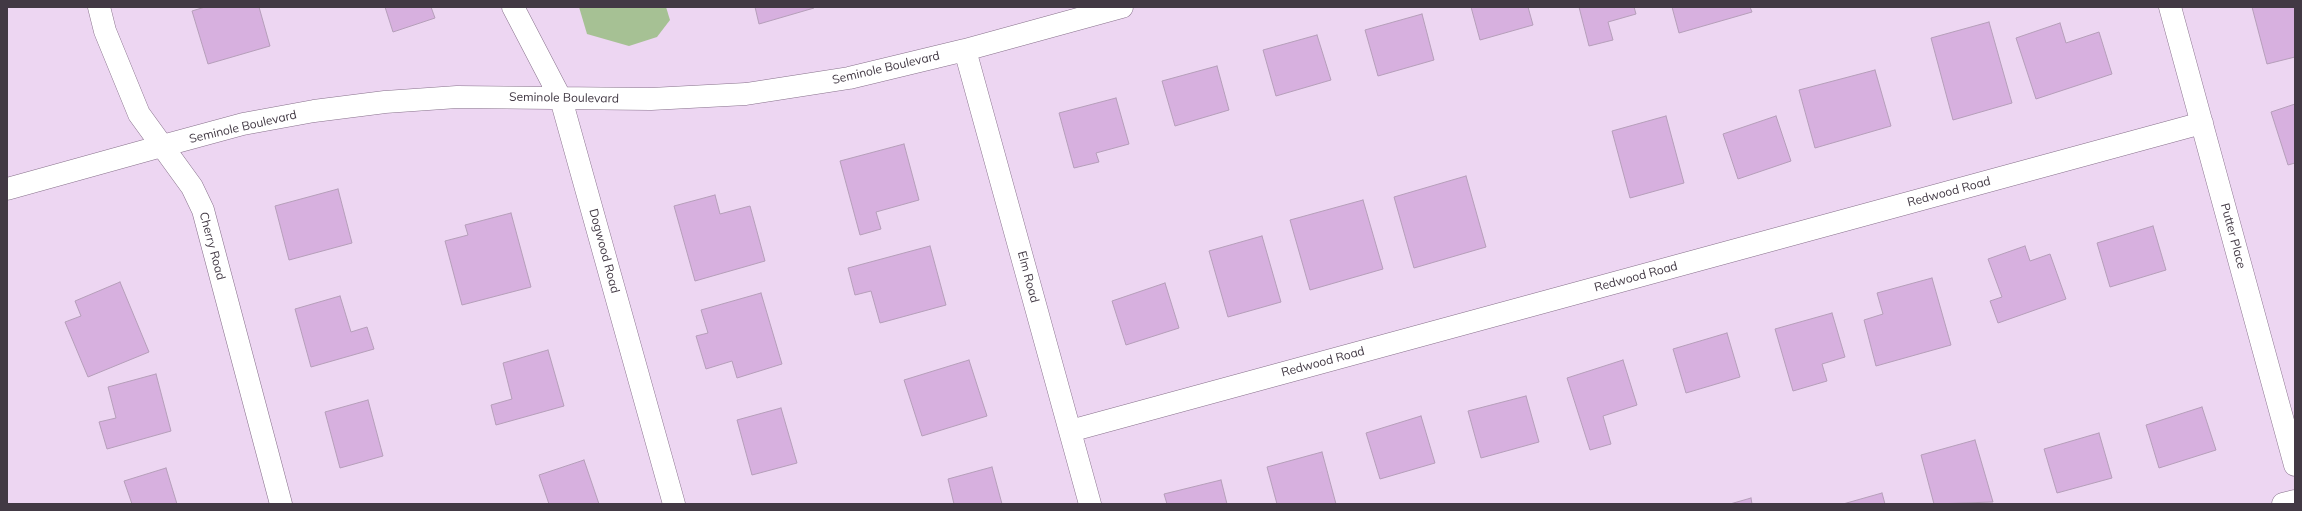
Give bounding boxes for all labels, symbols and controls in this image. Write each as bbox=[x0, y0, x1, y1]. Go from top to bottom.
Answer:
street label: Seminole Boulevard bbox=[831, 49, 941, 87]
street label: Seminole Boulevard bbox=[509, 90, 619, 106]
street label: Seminole Boulevard bbox=[188, 108, 298, 146]
street label: Redwood Road bbox=[1906, 174, 1992, 210]
street label: Putter Place bbox=[2217, 202, 2249, 270]
street label: Dogwood Road bbox=[586, 207, 622, 295]
street label: Cherry Road bbox=[196, 210, 228, 282]
street label: Elm Road bbox=[1014, 250, 1042, 304]
street label: Redwood Road bbox=[1593, 259, 1679, 295]
street label: Redwood Road bbox=[1280, 344, 1366, 380]

